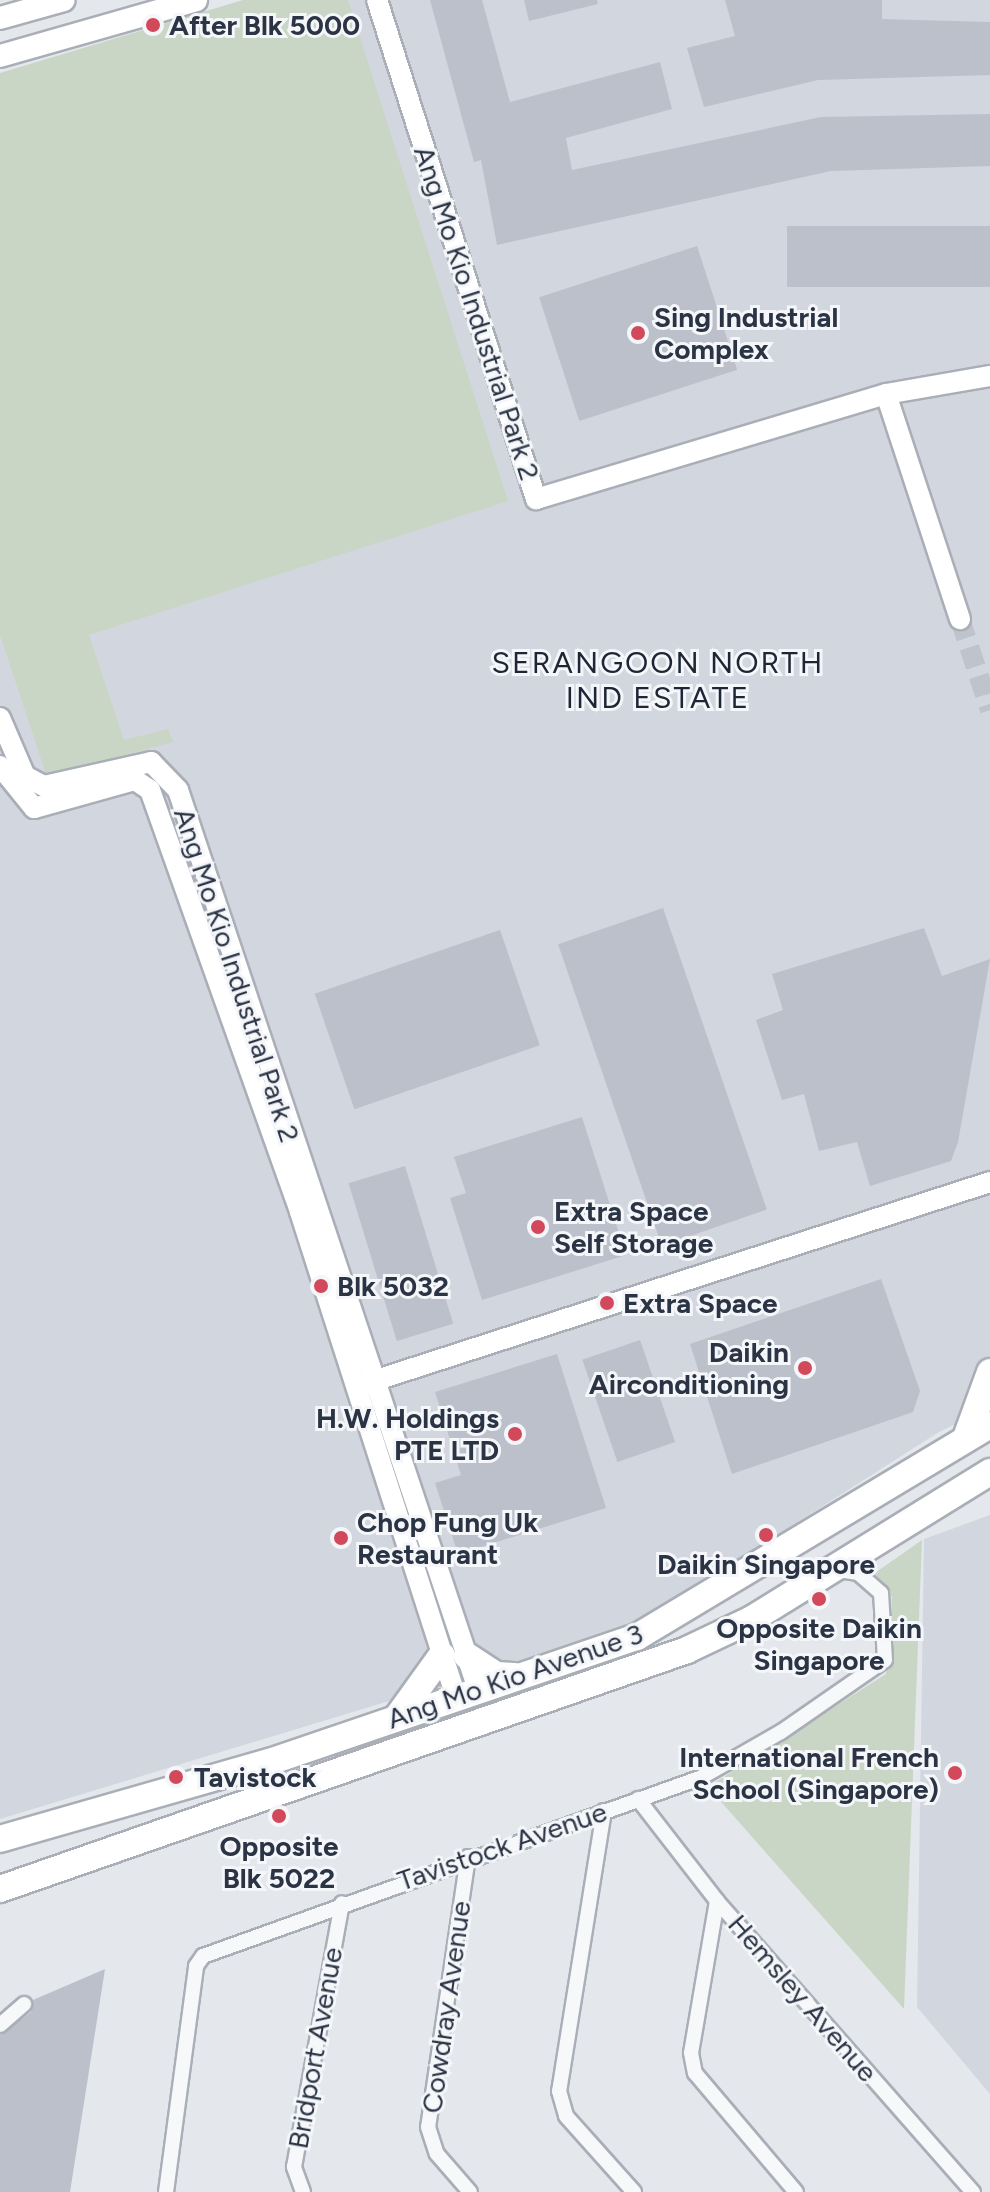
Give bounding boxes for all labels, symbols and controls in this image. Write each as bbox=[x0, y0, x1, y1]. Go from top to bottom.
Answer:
place label: After Blk 5000 bbox=[169, 8, 360, 42]
marker: After Blk 5000 bbox=[144, 16, 162, 34]
street label: Ang Mo Kio Industrial Park 2 bbox=[407, 142, 547, 484]
place label: Sing Industrial Complex bbox=[654, 300, 838, 366]
marker: Sing Industrial Complex bbox=[629, 324, 647, 342]
district label: SERANGOON NORTH IND ESTATE bbox=[492, 645, 824, 716]
street label: Ang Mo Kio Industrial Park 2 bbox=[167, 804, 307, 1146]
place label: Extra Space Self Storage bbox=[554, 1194, 713, 1260]
marker: Extra Space Self Storage bbox=[529, 1218, 547, 1236]
place label: Blk 5032 bbox=[337, 1269, 449, 1303]
marker: Blk 5032 bbox=[312, 1277, 330, 1295]
place label: Extra Space bbox=[623, 1286, 778, 1320]
marker: Extra Space bbox=[598, 1294, 616, 1312]
place label: Daikin Airconditioning bbox=[589, 1335, 789, 1401]
marker: Daikin Airconditioning bbox=[796, 1359, 814, 1377]
place label: H.W. Holdings PTE LTD bbox=[316, 1401, 499, 1467]
marker: H.W. Holdings PTE LTD bbox=[506, 1425, 524, 1443]
place label: Chop Fung Uk Restaurant bbox=[357, 1505, 538, 1571]
marker: Daikin Singapore bbox=[757, 1526, 775, 1544]
marker: Chop Fung Uk Restaurant bbox=[332, 1529, 350, 1547]
place label: Daikin Singapore bbox=[657, 1547, 875, 1581]
marker: Opposite Daikin Singapore bbox=[810, 1590, 828, 1608]
place label: Opposite Daikin Singapore bbox=[716, 1611, 922, 1677]
street label: Ang Mo Kio Avenue 3 bbox=[383, 1616, 647, 1736]
place label: International French School (Singapore) bbox=[679, 1740, 939, 1806]
place label: Tavistock bbox=[194, 1760, 317, 1794]
marker: International French School (Singapore) bbox=[946, 1764, 964, 1782]
marker: Tavistock bbox=[165, 1766, 187, 1788]
street label: Tavistock Avenue bbox=[393, 1794, 611, 1898]
marker: Opposite Blk 5022 bbox=[270, 1807, 288, 1825]
place label: Opposite Blk 5022 bbox=[220, 1829, 338, 1895]
street label: Cowdray Avenue bbox=[414, 1899, 478, 2115]
street label: Hemsley Avenue bbox=[721, 1908, 885, 2088]
street label: Bridport Avenue bbox=[281, 1945, 349, 2151]

